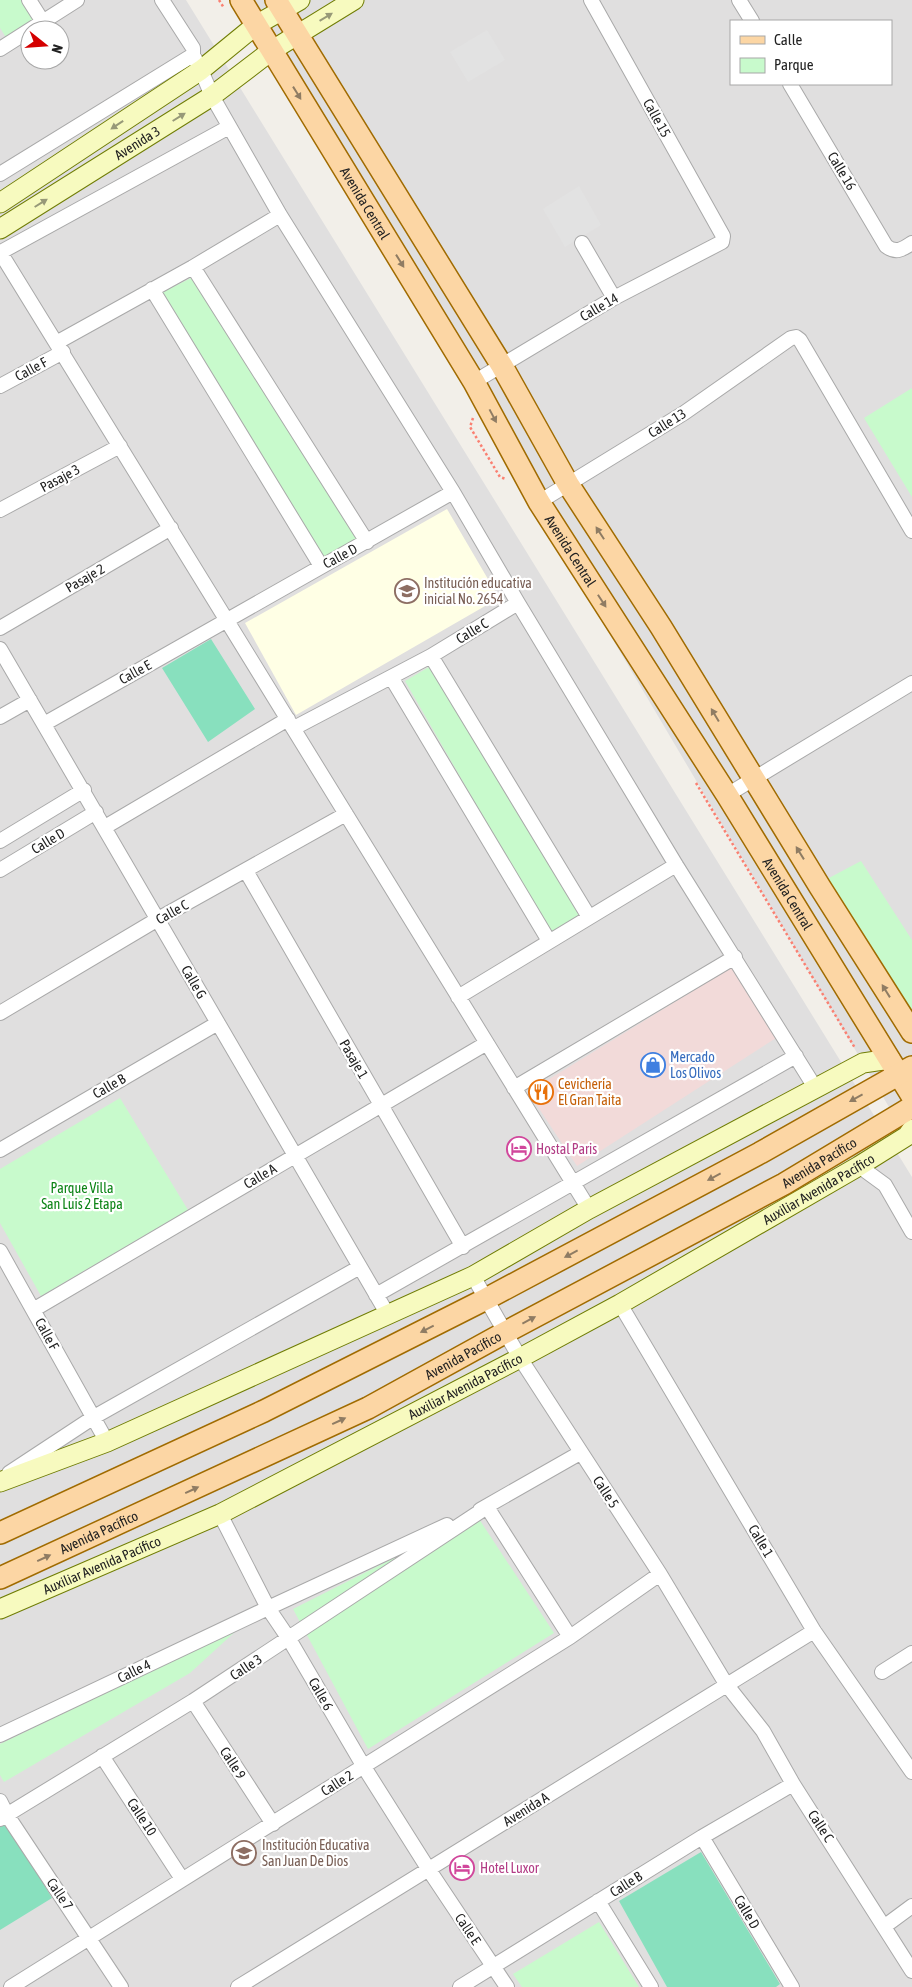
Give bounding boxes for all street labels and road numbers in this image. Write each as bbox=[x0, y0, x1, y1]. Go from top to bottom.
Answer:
street label: Calle 15 bbox=[640, 96, 674, 140]
street label: Avenida 3 bbox=[112, 123, 163, 163]
street label: Calle 16 bbox=[824, 149, 860, 193]
street label: Avenida Central bbox=[337, 164, 393, 242]
street label: Calle 14 bbox=[577, 289, 621, 324]
street label: Calle F bbox=[12, 354, 50, 384]
street label: Calle 13 bbox=[645, 405, 689, 441]
street label: Pasaje 3 bbox=[37, 461, 83, 495]
street label: Avenida Central bbox=[542, 512, 599, 590]
street label: Calle D bbox=[320, 540, 360, 572]
street label: Pasaje 2 bbox=[63, 560, 107, 596]
street label: Calle C bbox=[453, 615, 492, 647]
street label: Calle E bbox=[116, 657, 154, 687]
street label: Calle D bbox=[28, 825, 68, 857]
street label: Avenida Central bbox=[760, 855, 816, 933]
street label: Calle C bbox=[153, 896, 192, 927]
street label: Calle G bbox=[178, 962, 210, 1002]
street label: Pasaje 1 bbox=[336, 1037, 372, 1081]
street label: Calle B bbox=[90, 1070, 128, 1102]
street label: Avenida Pacífico bbox=[779, 1134, 860, 1191]
street label: Auxiliar Avenida Pacífico bbox=[760, 1150, 878, 1228]
street label: Calle A bbox=[241, 1160, 279, 1192]
street label: Calle F bbox=[32, 1315, 62, 1353]
street label: Avenida Pacífico bbox=[422, 1328, 504, 1383]
street label: Auxiliar Avenida Pacífico bbox=[405, 1350, 525, 1423]
street label: Calle 5 bbox=[590, 1473, 622, 1511]
street label: Avenida Pacífico bbox=[57, 1507, 141, 1557]
street label: Calle 1 bbox=[745, 1522, 777, 1560]
street label: Auxiliar Avenida Pacífico bbox=[41, 1533, 163, 1597]
street label: Calle 3 bbox=[227, 1651, 265, 1683]
street label: Calle 4 bbox=[115, 1656, 154, 1686]
street label: Calle 6 bbox=[305, 1675, 337, 1713]
street label: Calle 9 bbox=[217, 1744, 249, 1782]
street label: Calle 2 bbox=[318, 1767, 356, 1799]
street label: Avenida A bbox=[500, 1789, 552, 1829]
street label: Calle 10 bbox=[124, 1795, 160, 1839]
street label: Calle C bbox=[805, 1807, 838, 1845]
street label: Calle B bbox=[607, 1868, 645, 1900]
street label: Calle 7 bbox=[44, 1875, 76, 1913]
street label: Calle D bbox=[731, 1892, 763, 1932]
street label: Calle E bbox=[452, 1910, 484, 1948]

